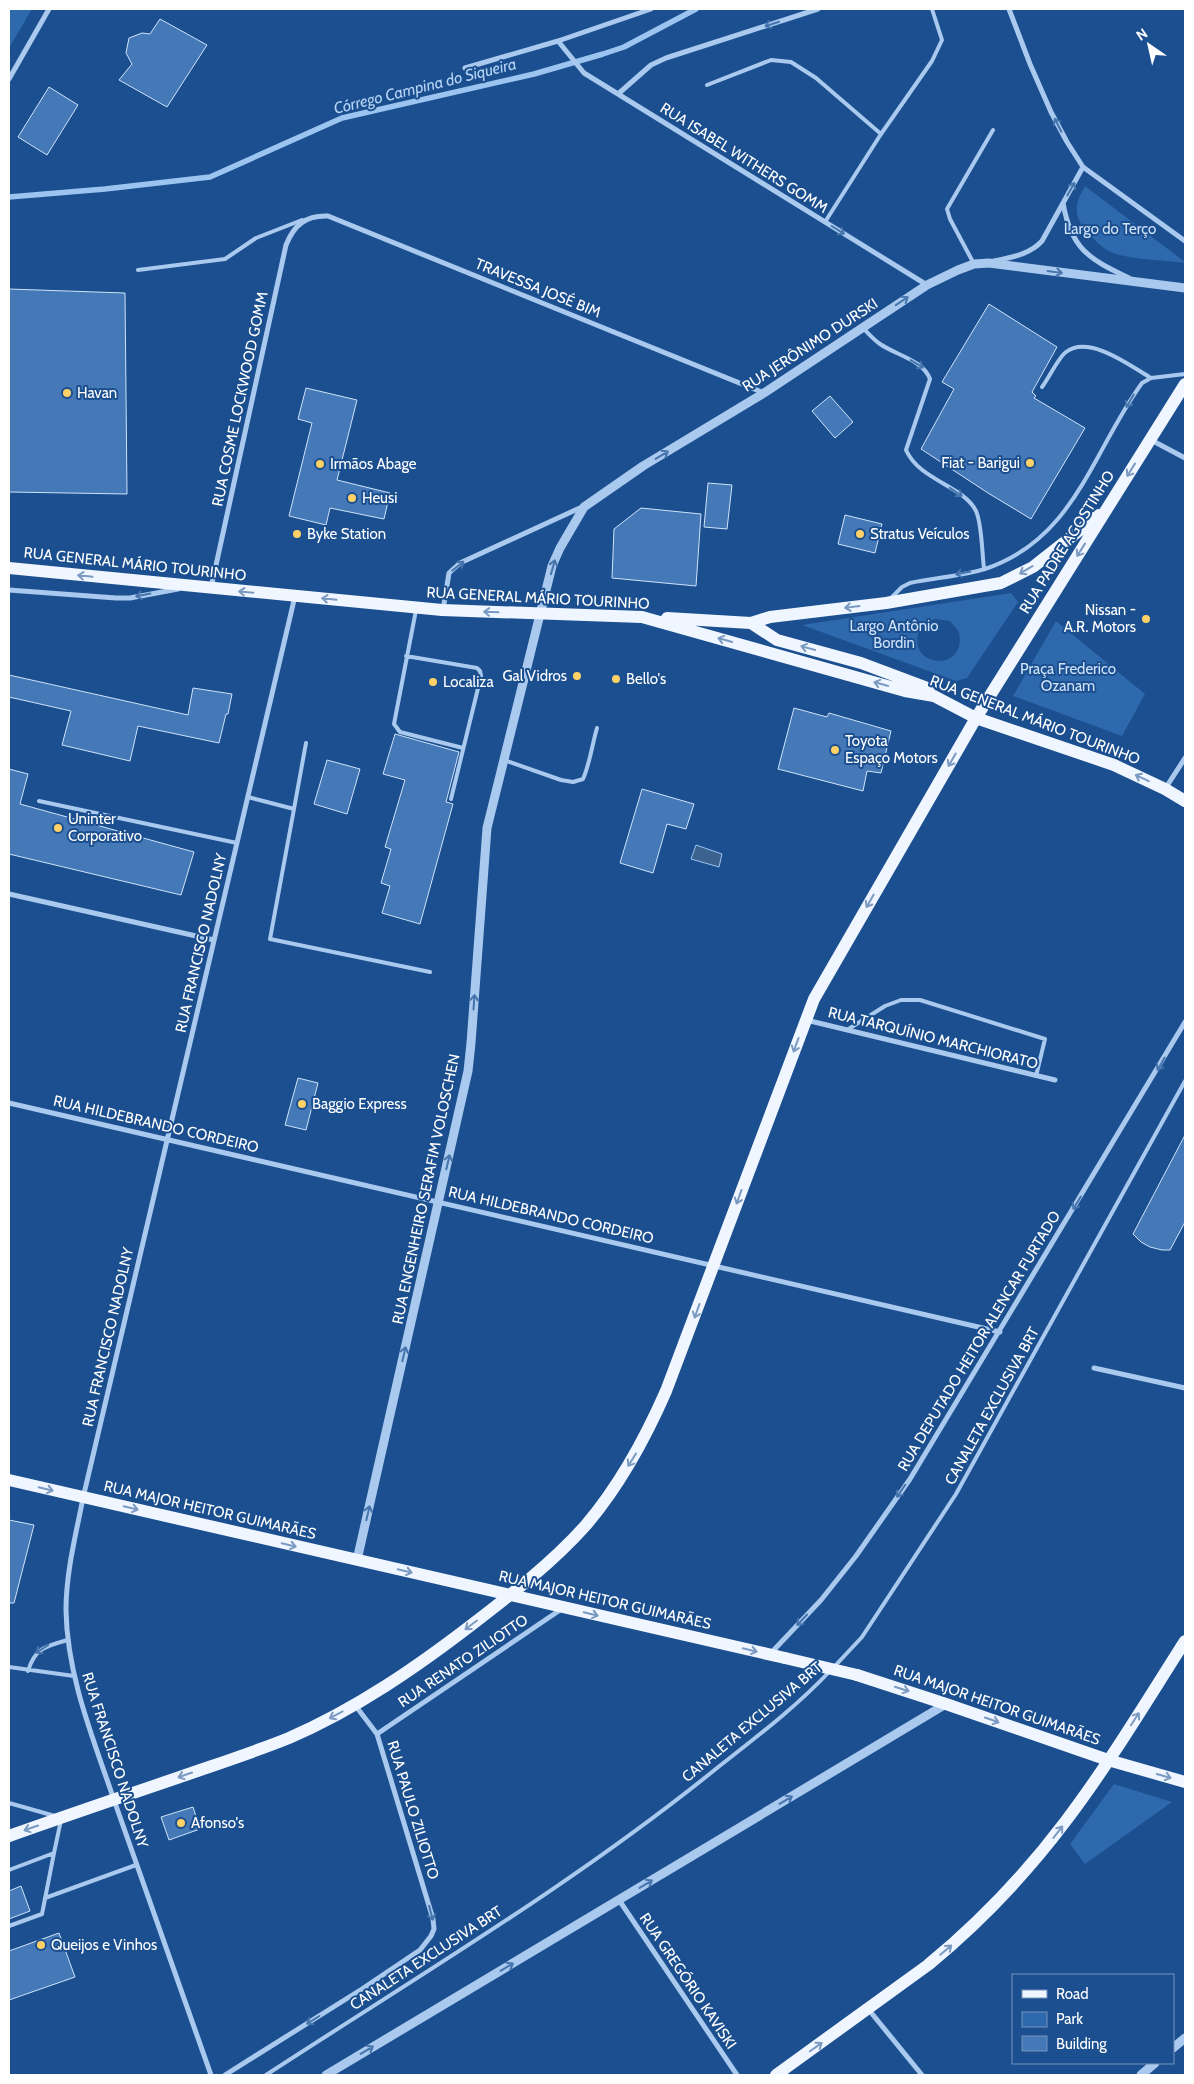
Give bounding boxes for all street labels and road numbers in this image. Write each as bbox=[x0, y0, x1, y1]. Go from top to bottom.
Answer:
street label: RUA ISABEL WITHERS GOMM bbox=[657, 99, 831, 217]
street label: TRAVESSA JOSÉ BIM bbox=[473, 254, 604, 321]
street label: RUA COSME LOCKWOOD GOMM bbox=[208, 290, 272, 508]
street label: RUA JERÔNIMO DURSKI bbox=[738, 294, 881, 396]
street label: RUA PADRE AGOSTINHO bbox=[1016, 467, 1118, 617]
street label: RUA GENERAL MÁRIO TOURINHO bbox=[23, 542, 247, 585]
street label: RUA GENERAL MÁRIO TOURINHO bbox=[426, 582, 650, 613]
street label: RUA GENERAL MÁRIO TOURINHO bbox=[927, 671, 1143, 768]
street label: RUA FRANCISCO NADOLNY bbox=[172, 851, 231, 1034]
street label: RUA TARQUÍNIO MARCHIORATO bbox=[826, 1002, 1040, 1073]
street label: RUA ENGENHEIRO SERAFIM VOLOSCHEN bbox=[389, 1052, 463, 1326]
street label: RUA HILDEBRANDO CORDEIRO bbox=[52, 1092, 260, 1156]
street label: RUA HILDEBRANDO CORDEIRO bbox=[447, 1183, 655, 1247]
street label: RUA DEPUTADO HEITOR ALENCAR FURTADO bbox=[894, 1208, 1064, 1474]
street label: RUA FRANCISCO NADOLNY bbox=[79, 1245, 138, 1428]
street label: CANALETA EXCLUSIVA BRT bbox=[941, 1324, 1043, 1488]
street label: RUA MAJOR HEITOR GUIMARÃES bbox=[102, 1477, 318, 1543]
street label: RUA MAJOR HEITOR GUIMARÃES bbox=[497, 1567, 713, 1633]
street label: RUA RENATO ZILIOTTO bbox=[395, 1611, 531, 1711]
street label: CANALETA EXCLUSIVA BRT bbox=[678, 1658, 826, 1786]
street label: RUA MAJOR HEITOR GUIMARÃES bbox=[891, 1661, 1103, 1749]
street label: RUA FRANCISCO NADOLNY bbox=[78, 1670, 152, 1851]
street label: RUA PAULO ZILIOTTO bbox=[383, 1739, 443, 1881]
street label: CANALETA EXCLUSIVA BRT bbox=[347, 1902, 505, 2014]
street label: RUA GREGÓRIO KAVISKI bbox=[636, 1909, 741, 2052]

